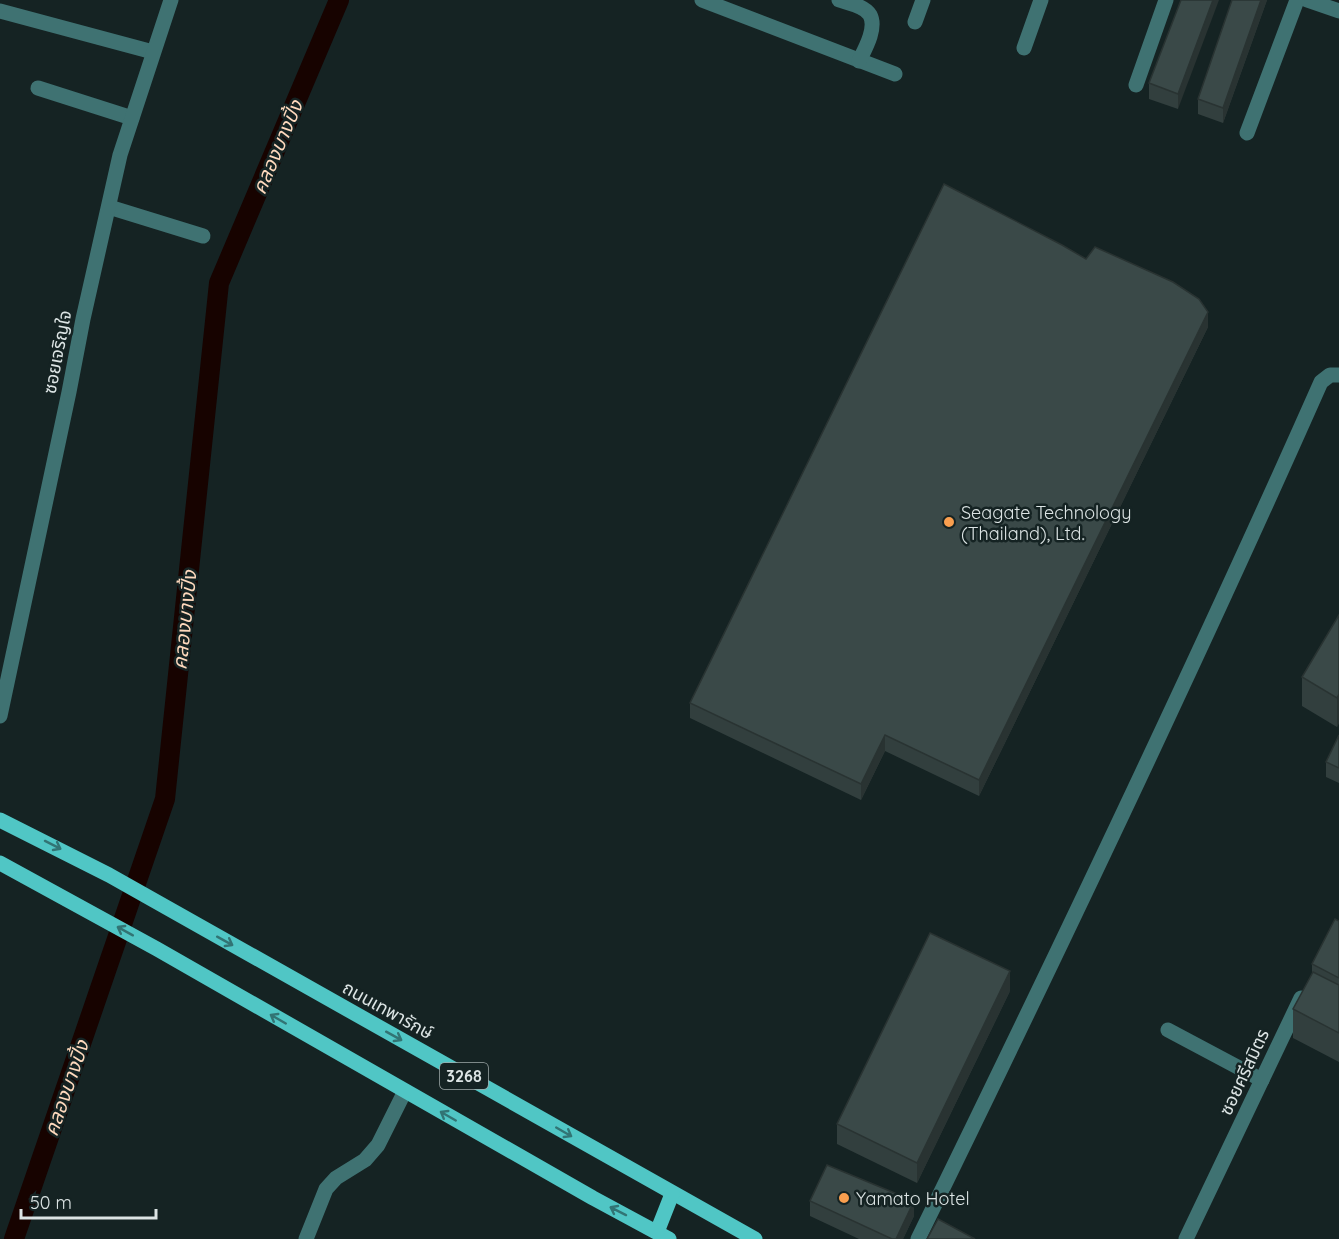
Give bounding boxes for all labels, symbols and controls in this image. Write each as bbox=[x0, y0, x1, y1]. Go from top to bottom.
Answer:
water label: คลองบางปิ้ง bbox=[246, 95, 308, 198]
street label: ซอยเจริญใจ bbox=[38, 308, 76, 396]
place label: Seagate Technology (Thailand), Ltd. bbox=[961, 501, 1131, 545]
marker: Seagate Technology (Thailand), Ltd. bbox=[942, 515, 956, 529]
water label: คลองบางปิ้ง bbox=[166, 568, 202, 671]
one-way arrow bbox=[43, 840, 61, 851]
one-way arrow bbox=[116, 925, 134, 936]
one-way arrow bbox=[215, 936, 233, 947]
street label: ถนนเทพารักษ์ bbox=[339, 976, 437, 1044]
one-way arrow bbox=[270, 1013, 288, 1024]
street label: ซอยศรีสมิตร bbox=[1214, 1025, 1274, 1119]
one-way arrow bbox=[386, 1031, 403, 1043]
water label: คลองบางปิ้ง bbox=[38, 1036, 94, 1139]
road number: 3268 bbox=[440, 1063, 488, 1089]
one-way arrow bbox=[440, 1110, 457, 1122]
one-way arrow bbox=[555, 1126, 572, 1138]
scale bar bbox=[21, 1182, 156, 1220]
place label: Yamato Hotel bbox=[856, 1187, 970, 1210]
text: 50 m bbox=[30, 1191, 72, 1214]
marker: Yamato Hotel bbox=[837, 1191, 851, 1205]
one-way arrow bbox=[609, 1205, 627, 1217]

